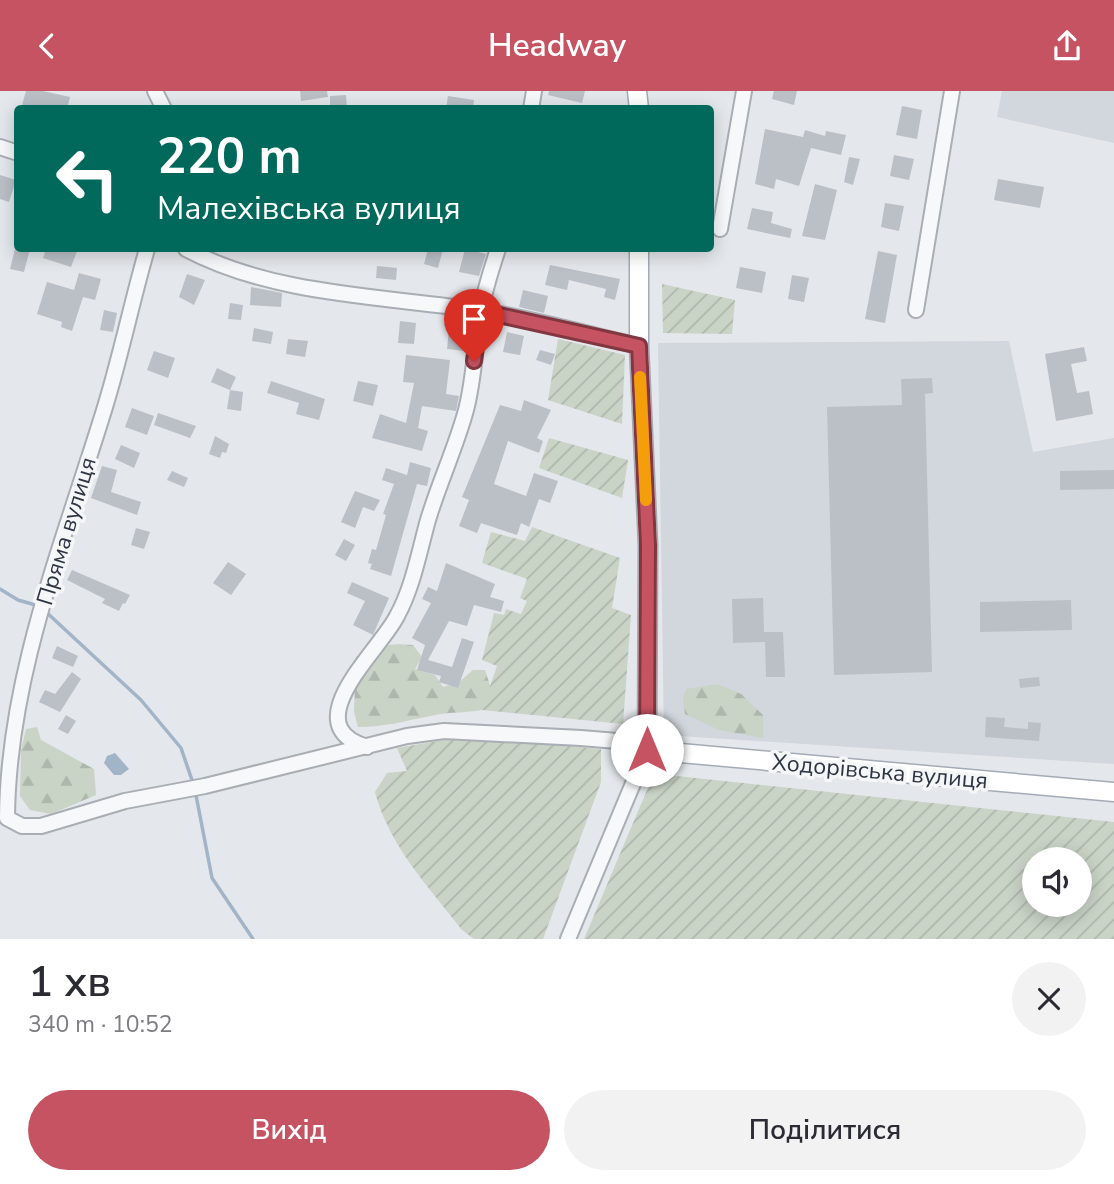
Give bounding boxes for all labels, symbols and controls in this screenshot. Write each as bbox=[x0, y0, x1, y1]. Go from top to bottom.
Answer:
text: Headway bbox=[488, 24, 626, 67]
icon: back bbox=[28, 27, 66, 65]
icon: share bbox=[1048, 27, 1086, 65]
text: 220 m bbox=[157, 123, 301, 190]
icon: left bbox=[42, 133, 133, 224]
text: Малехівська вулиця bbox=[157, 187, 461, 230]
pin bbox=[444, 289, 504, 361]
icon: arrive bbox=[455, 300, 493, 338]
street label: Пряма вулиця bbox=[29, 453, 104, 609]
position arrow bbox=[610, 713, 684, 787]
street label: Ходорівська вулиця bbox=[771, 747, 989, 796]
map controls bbox=[1022, 847, 1092, 917]
button: sound bbox=[1022, 847, 1092, 917]
text: 1 хв bbox=[28, 954, 111, 1011]
button: close bbox=[1012, 962, 1086, 1036]
text: 340 m · 10:52 bbox=[28, 1009, 173, 1040]
button: Вихід bbox=[28, 1090, 550, 1170]
button: Поділитися bbox=[564, 1090, 1086, 1170]

